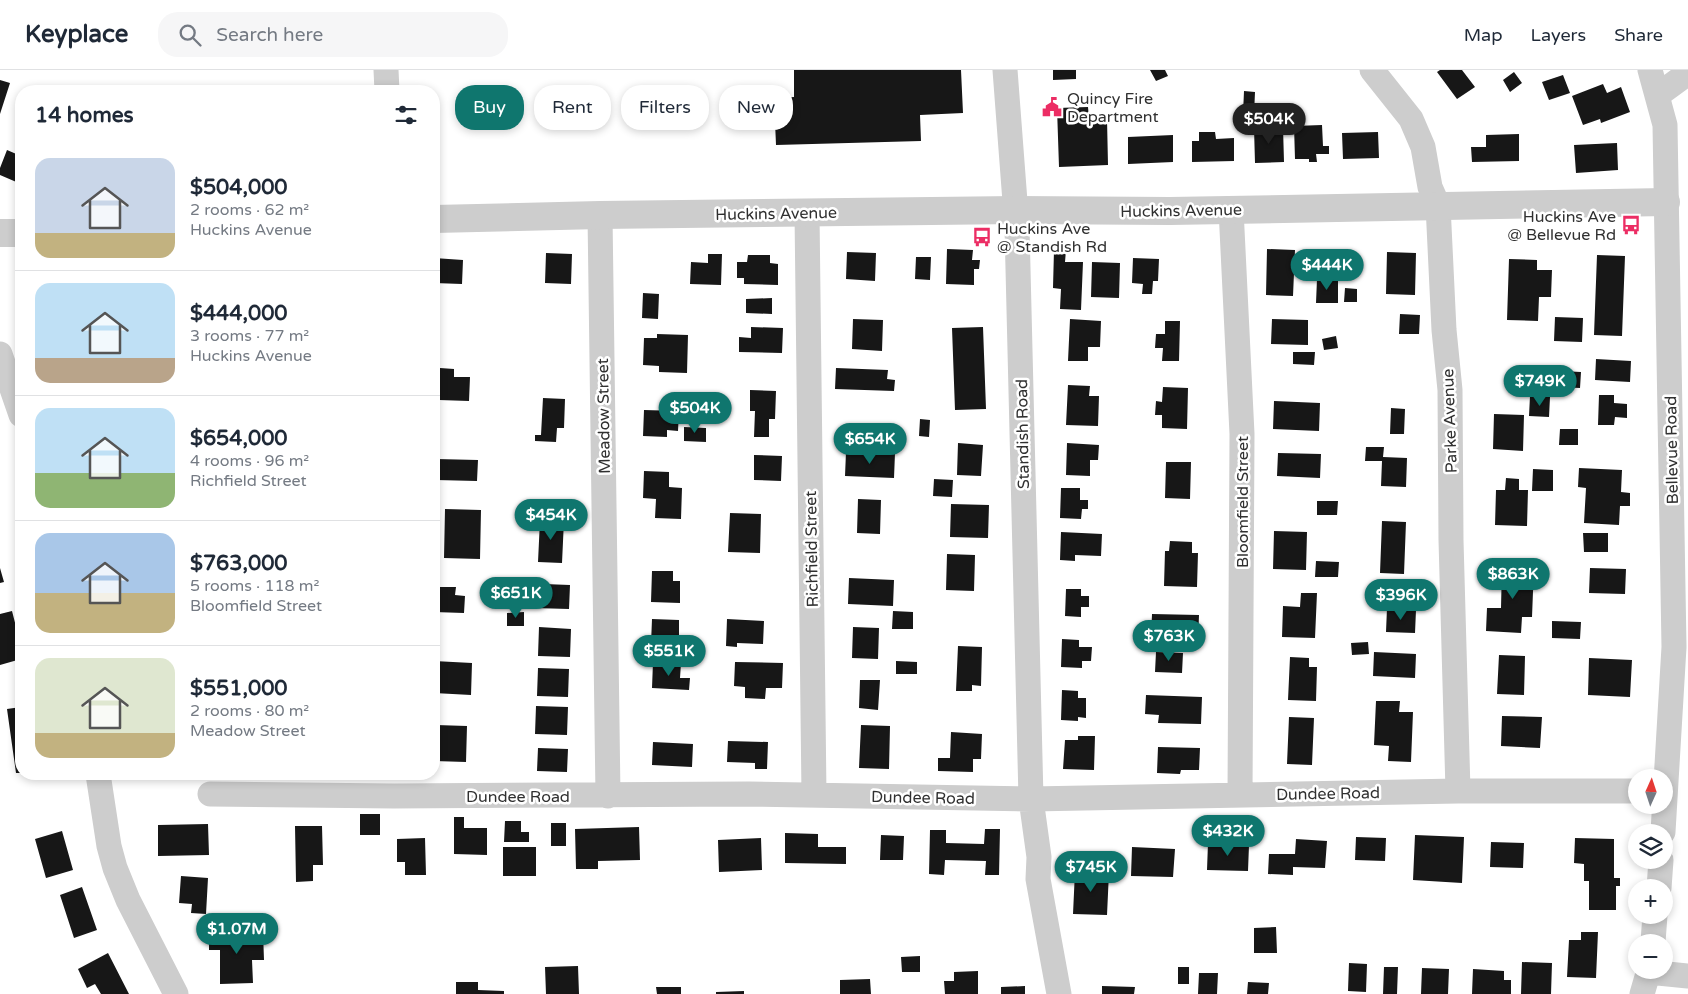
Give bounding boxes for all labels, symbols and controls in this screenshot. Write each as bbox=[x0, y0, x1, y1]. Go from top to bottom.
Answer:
search box bbox=[158, 12, 508, 57]
text: Keyplace bbox=[25, 20, 128, 49]
icon: search bbox=[176, 21, 204, 49]
text: Search here bbox=[216, 24, 323, 46]
text: Map bbox=[1464, 24, 1503, 46]
text: Layers bbox=[1531, 24, 1586, 46]
text: Share bbox=[1614, 24, 1663, 46]
chip: Buy bbox=[455, 85, 524, 130]
chip: Rent bbox=[534, 85, 611, 130]
chip: Filters bbox=[621, 85, 709, 130]
chip: New bbox=[719, 85, 793, 130]
place label: Quincy Fire Department bbox=[1067, 89, 1159, 127]
public building icon: Quincy Fire Department bbox=[1041, 96, 1063, 118]
icon: filters bbox=[392, 101, 420, 129]
pin: $504K bbox=[1234, 102, 1304, 145]
text: 14 homes bbox=[35, 103, 134, 128]
text: $504K bbox=[1244, 109, 1294, 129]
text: $504,000 bbox=[190, 175, 288, 200]
icon: home bbox=[75, 178, 135, 238]
text: 2 rooms · 62 m² bbox=[190, 200, 309, 220]
street label: Huckins Avenue bbox=[1120, 200, 1242, 222]
street label: Huckins Avenue bbox=[715, 203, 837, 225]
place label: Huckins Ave @ Bellevue Rd bbox=[1508, 207, 1616, 245]
bus stop icon: Huckins Ave @ Bellevue Rd bbox=[1620, 214, 1642, 236]
place label: Huckins Ave @ Standish Rd bbox=[997, 219, 1107, 257]
text: Huckins Avenue bbox=[190, 220, 312, 240]
bus stop icon: Huckins Ave @ Standish Rd bbox=[971, 226, 993, 248]
pin: $444K bbox=[1292, 248, 1362, 291]
text: $444K bbox=[1302, 255, 1352, 275]
text: $444,000 bbox=[190, 301, 288, 326]
icon: home bbox=[75, 303, 135, 363]
text: 3 rooms · 77 m² bbox=[190, 326, 309, 346]
text: Huckins Avenue bbox=[190, 346, 312, 366]
street label: Meadow Street bbox=[593, 358, 615, 474]
pin: $749K bbox=[1505, 364, 1575, 407]
street label: Parke Avenue bbox=[1438, 368, 1462, 474]
text: $749K bbox=[1515, 371, 1565, 391]
street label: Standish Road bbox=[1012, 379, 1034, 489]
pin: $504K bbox=[660, 392, 730, 434]
street label: Bellevue Road bbox=[1661, 395, 1683, 504]
text: $504K bbox=[670, 398, 720, 418]
pin: $654K bbox=[835, 422, 905, 465]
text: $654,000 bbox=[190, 426, 288, 451]
icon: home bbox=[75, 428, 135, 488]
text: $654K bbox=[845, 429, 895, 449]
street label: Bloomfield Street bbox=[1233, 436, 1253, 568]
text: 4 rooms · 96 m² bbox=[190, 451, 309, 471]
text: Richfield Street bbox=[190, 471, 307, 491]
street label: Richfield Street bbox=[801, 490, 823, 607]
pin: $454K bbox=[516, 498, 586, 541]
text: $454K bbox=[526, 505, 576, 525]
text: $763,000 bbox=[190, 551, 288, 576]
icon: home bbox=[75, 553, 135, 613]
pin: $863K bbox=[1478, 558, 1548, 600]
text: $863K bbox=[1488, 564, 1538, 584]
text: 5 rooms · 118 m² bbox=[190, 576, 319, 596]
pin: $651K bbox=[481, 576, 551, 619]
pin: $396K bbox=[1366, 578, 1436, 621]
text: $651K bbox=[491, 583, 541, 603]
text: $396K bbox=[1376, 585, 1426, 605]
text: Bloomfield Street bbox=[190, 596, 322, 616]
pin: $763K bbox=[1134, 620, 1204, 662]
text: $763K bbox=[1144, 626, 1194, 646]
pin: $551K bbox=[634, 634, 704, 677]
text: $551K bbox=[644, 641, 694, 661]
text: $551,000 bbox=[190, 676, 288, 701]
icon: home bbox=[75, 678, 135, 738]
text: 2 rooms · 80 m² bbox=[190, 701, 309, 721]
text: Meadow Street bbox=[190, 721, 306, 741]
north arrow bbox=[1628, 769, 1672, 814]
map controls bbox=[1628, 769, 1673, 979]
street label: Dundee Road bbox=[1276, 783, 1380, 805]
street label: Dundee Road bbox=[466, 787, 570, 807]
street label: Dundee Road bbox=[871, 787, 975, 809]
pin: $432K bbox=[1193, 814, 1263, 857]
text: $432K bbox=[1203, 821, 1253, 841]
button: layers bbox=[1628, 824, 1673, 869]
pin: $745K bbox=[1056, 850, 1126, 893]
text: $745K bbox=[1066, 857, 1116, 877]
button: + bbox=[1628, 879, 1673, 924]
pin: $1.07M bbox=[196, 912, 278, 955]
text: $1.07M bbox=[207, 919, 267, 939]
button: − bbox=[1628, 934, 1673, 979]

